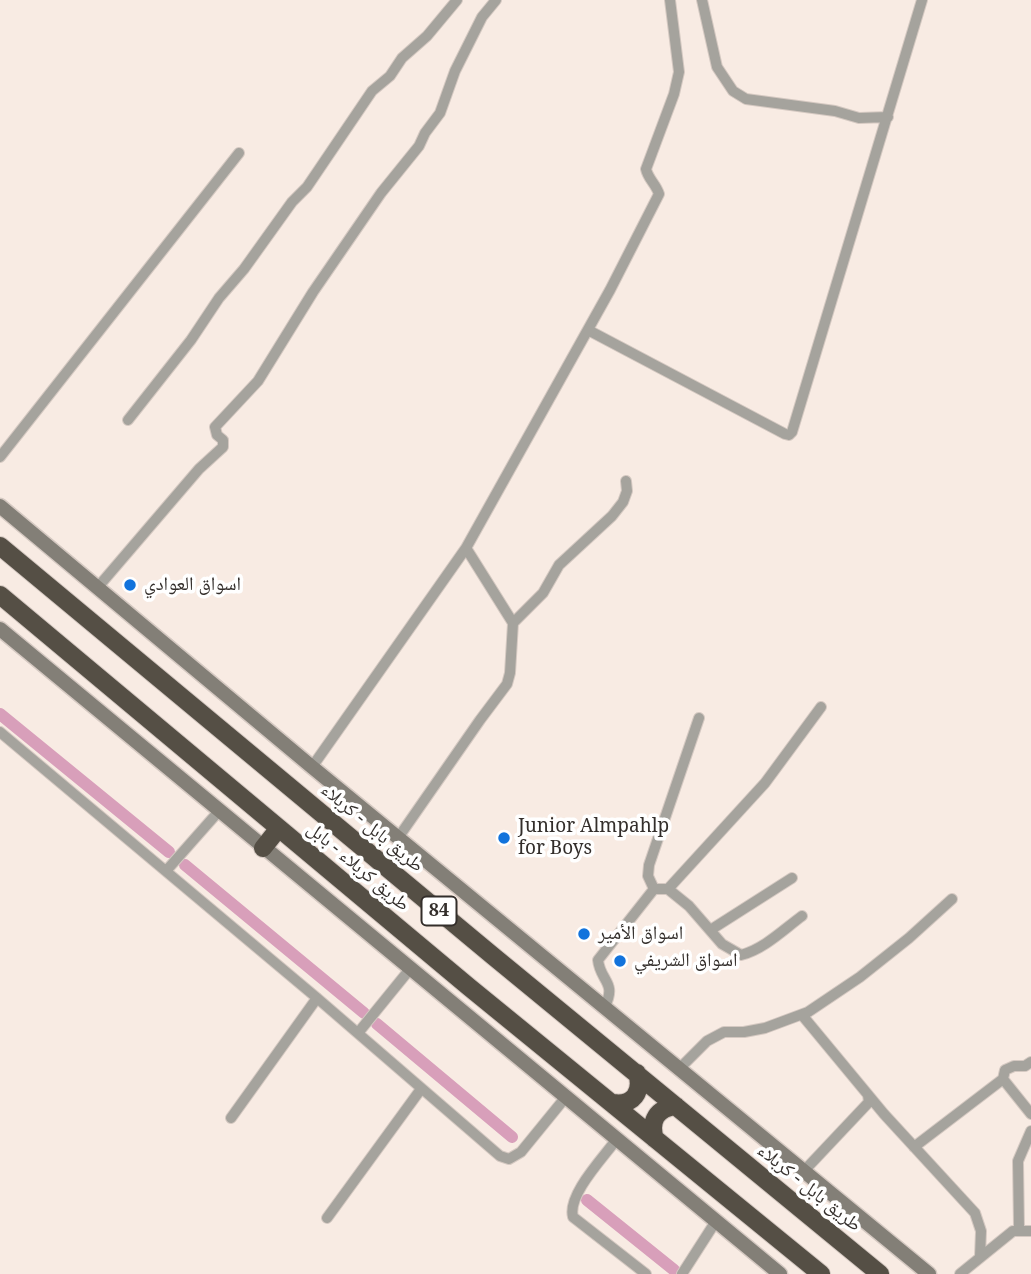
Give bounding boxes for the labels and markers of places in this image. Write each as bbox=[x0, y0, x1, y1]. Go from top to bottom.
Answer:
place label: اسواق العوادي bbox=[144, 574, 241, 596]
marker: اسواق العوادي bbox=[122, 577, 138, 593]
place label: Junior Almpahlp for Boys bbox=[518, 816, 669, 860]
marker: Junior Almpahlp for Boys bbox=[496, 830, 512, 846]
place label: اسواق الأمير bbox=[598, 923, 683, 945]
marker: اسواق الأمير bbox=[576, 926, 592, 942]
place label: اسواق الشريفي bbox=[634, 950, 737, 972]
marker: اسواق الشريفي bbox=[612, 953, 628, 969]

